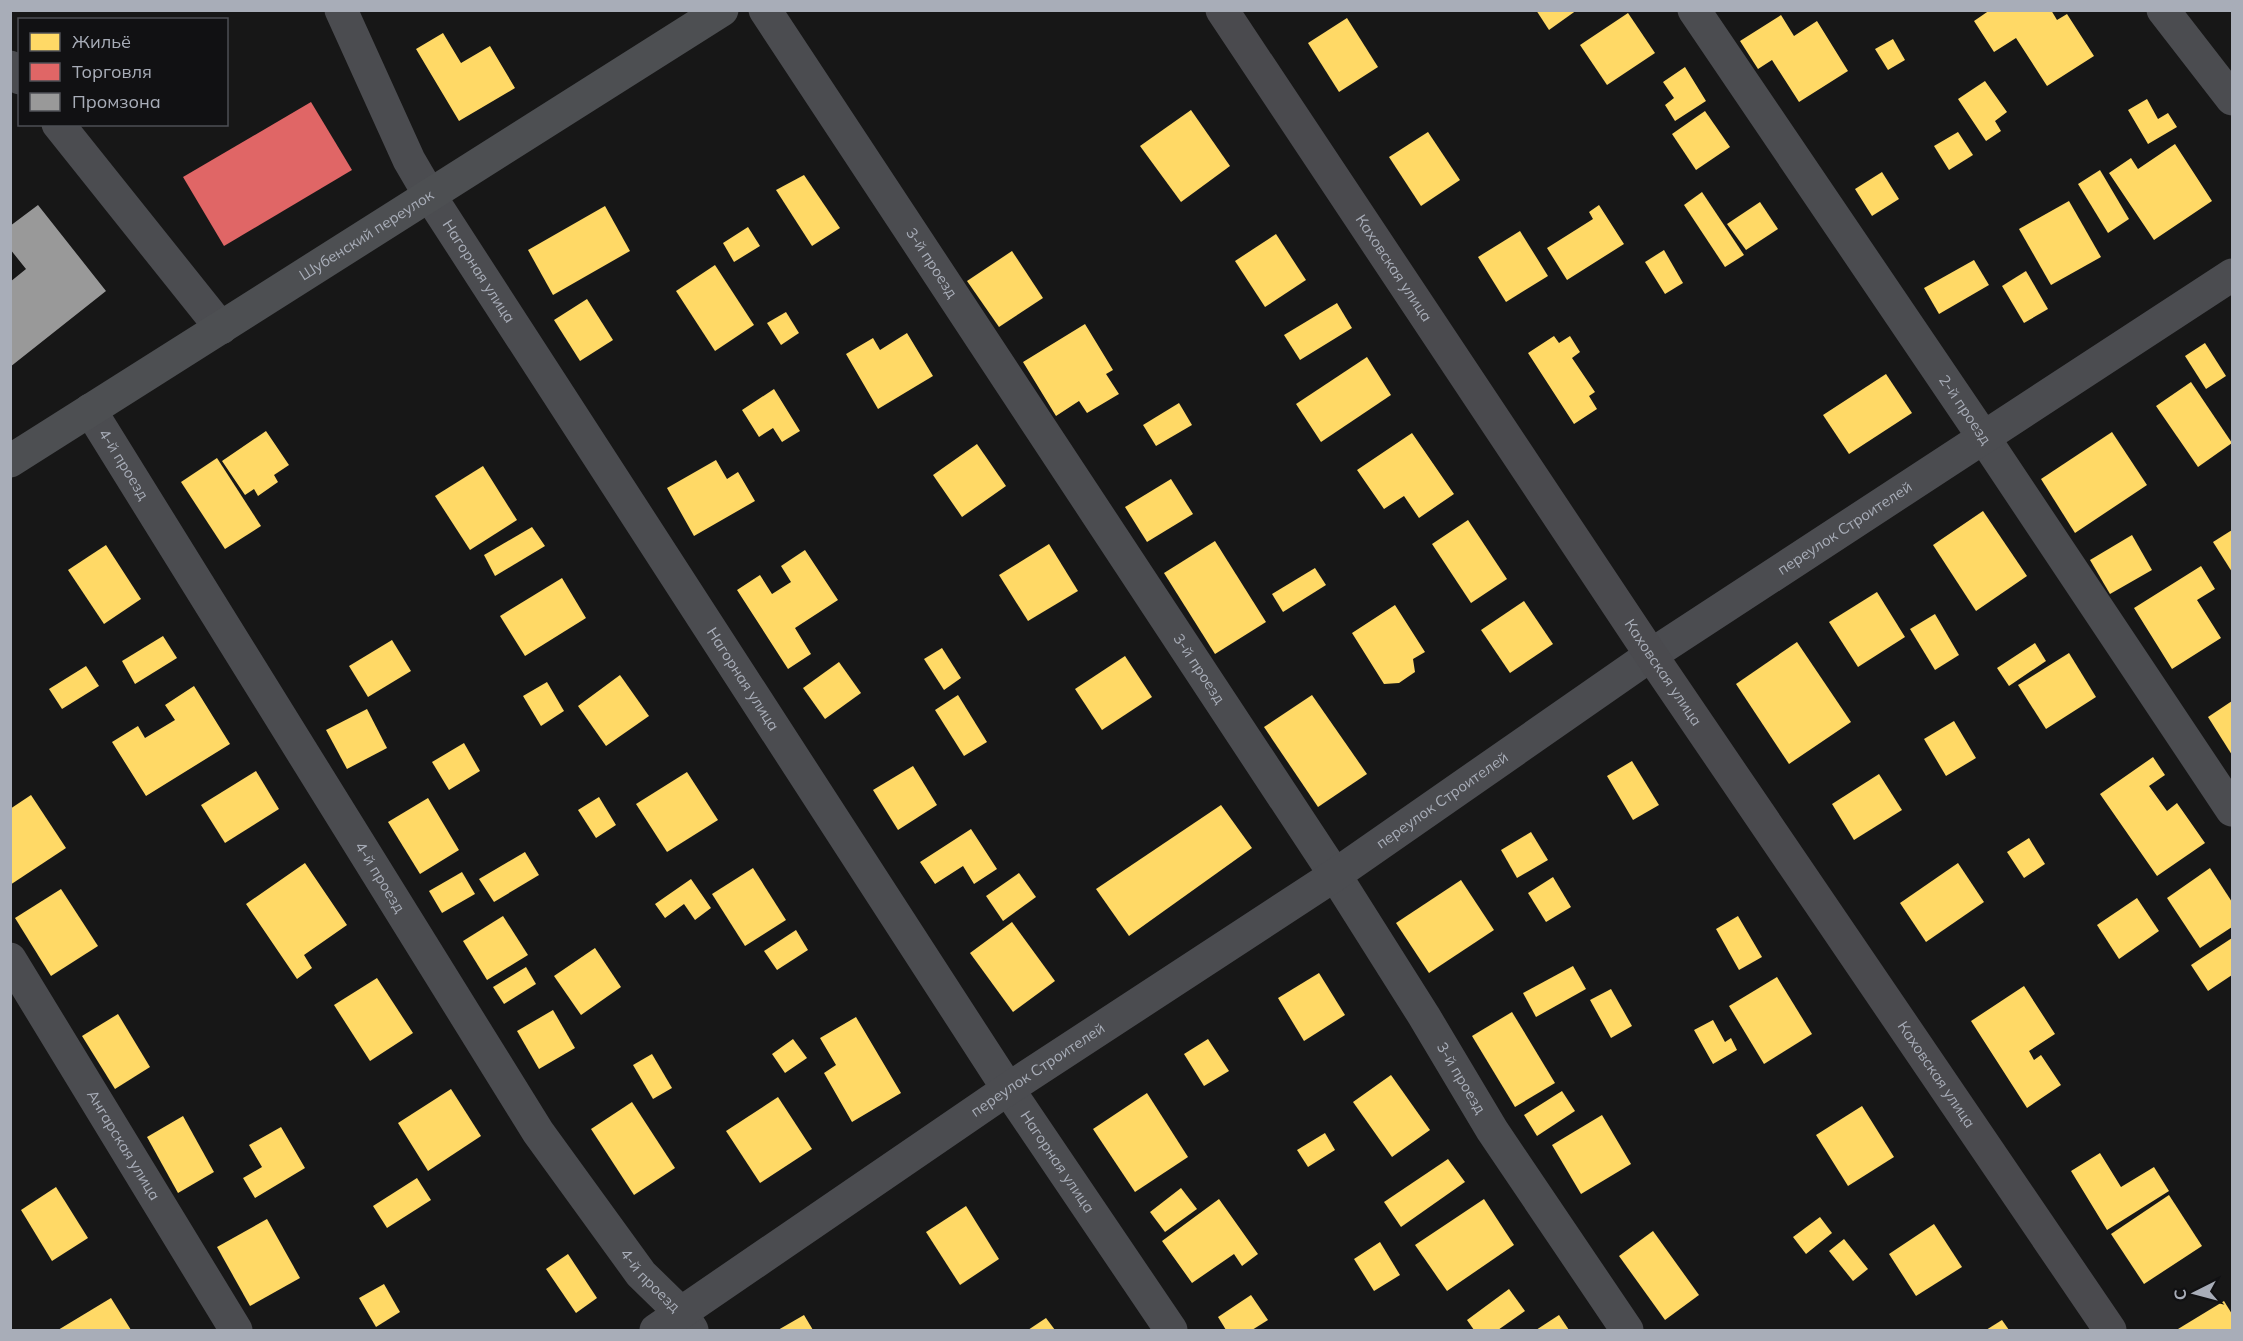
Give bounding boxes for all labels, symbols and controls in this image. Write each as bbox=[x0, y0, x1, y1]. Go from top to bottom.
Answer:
legend bbox=[18, 18, 228, 126]
text: Жильё bbox=[72, 30, 131, 53]
text: Торговля bbox=[72, 60, 152, 83]
text: Промзона bbox=[72, 90, 161, 113]
street label: Шубенский переулок bbox=[295, 185, 438, 284]
street label: Каховская улица bbox=[1352, 211, 1437, 325]
street label: Нагорная улица bbox=[439, 216, 520, 326]
street label: 3-й проезд bbox=[902, 224, 962, 301]
street label: 2-й проезд bbox=[1935, 371, 1996, 448]
street label: 4-й проезд bbox=[95, 425, 153, 503]
street label: переулок Строителей bbox=[1774, 477, 1915, 579]
street label: Каховская улица bbox=[1621, 615, 1706, 729]
street label: Нагорная улица bbox=[703, 624, 784, 734]
street label: 3-й проезд bbox=[1170, 630, 1230, 707]
street label: переулок Строителей bbox=[1372, 747, 1512, 853]
street label: 4-й проезд bbox=[351, 838, 410, 916]
street label: Каховская улица bbox=[1894, 1017, 1980, 1131]
street label: переулок Строителей bbox=[967, 1018, 1108, 1121]
street label: 3-й проезд bbox=[1433, 1039, 1490, 1117]
street label: Ангарская улица bbox=[83, 1086, 165, 1204]
street label: Нагорная улица bbox=[1016, 1107, 1099, 1216]
street label: 4-й проезд bbox=[617, 1244, 685, 1316]
north arrow bbox=[2165, 1263, 2225, 1323]
text: С bbox=[2170, 1288, 2191, 1301]

